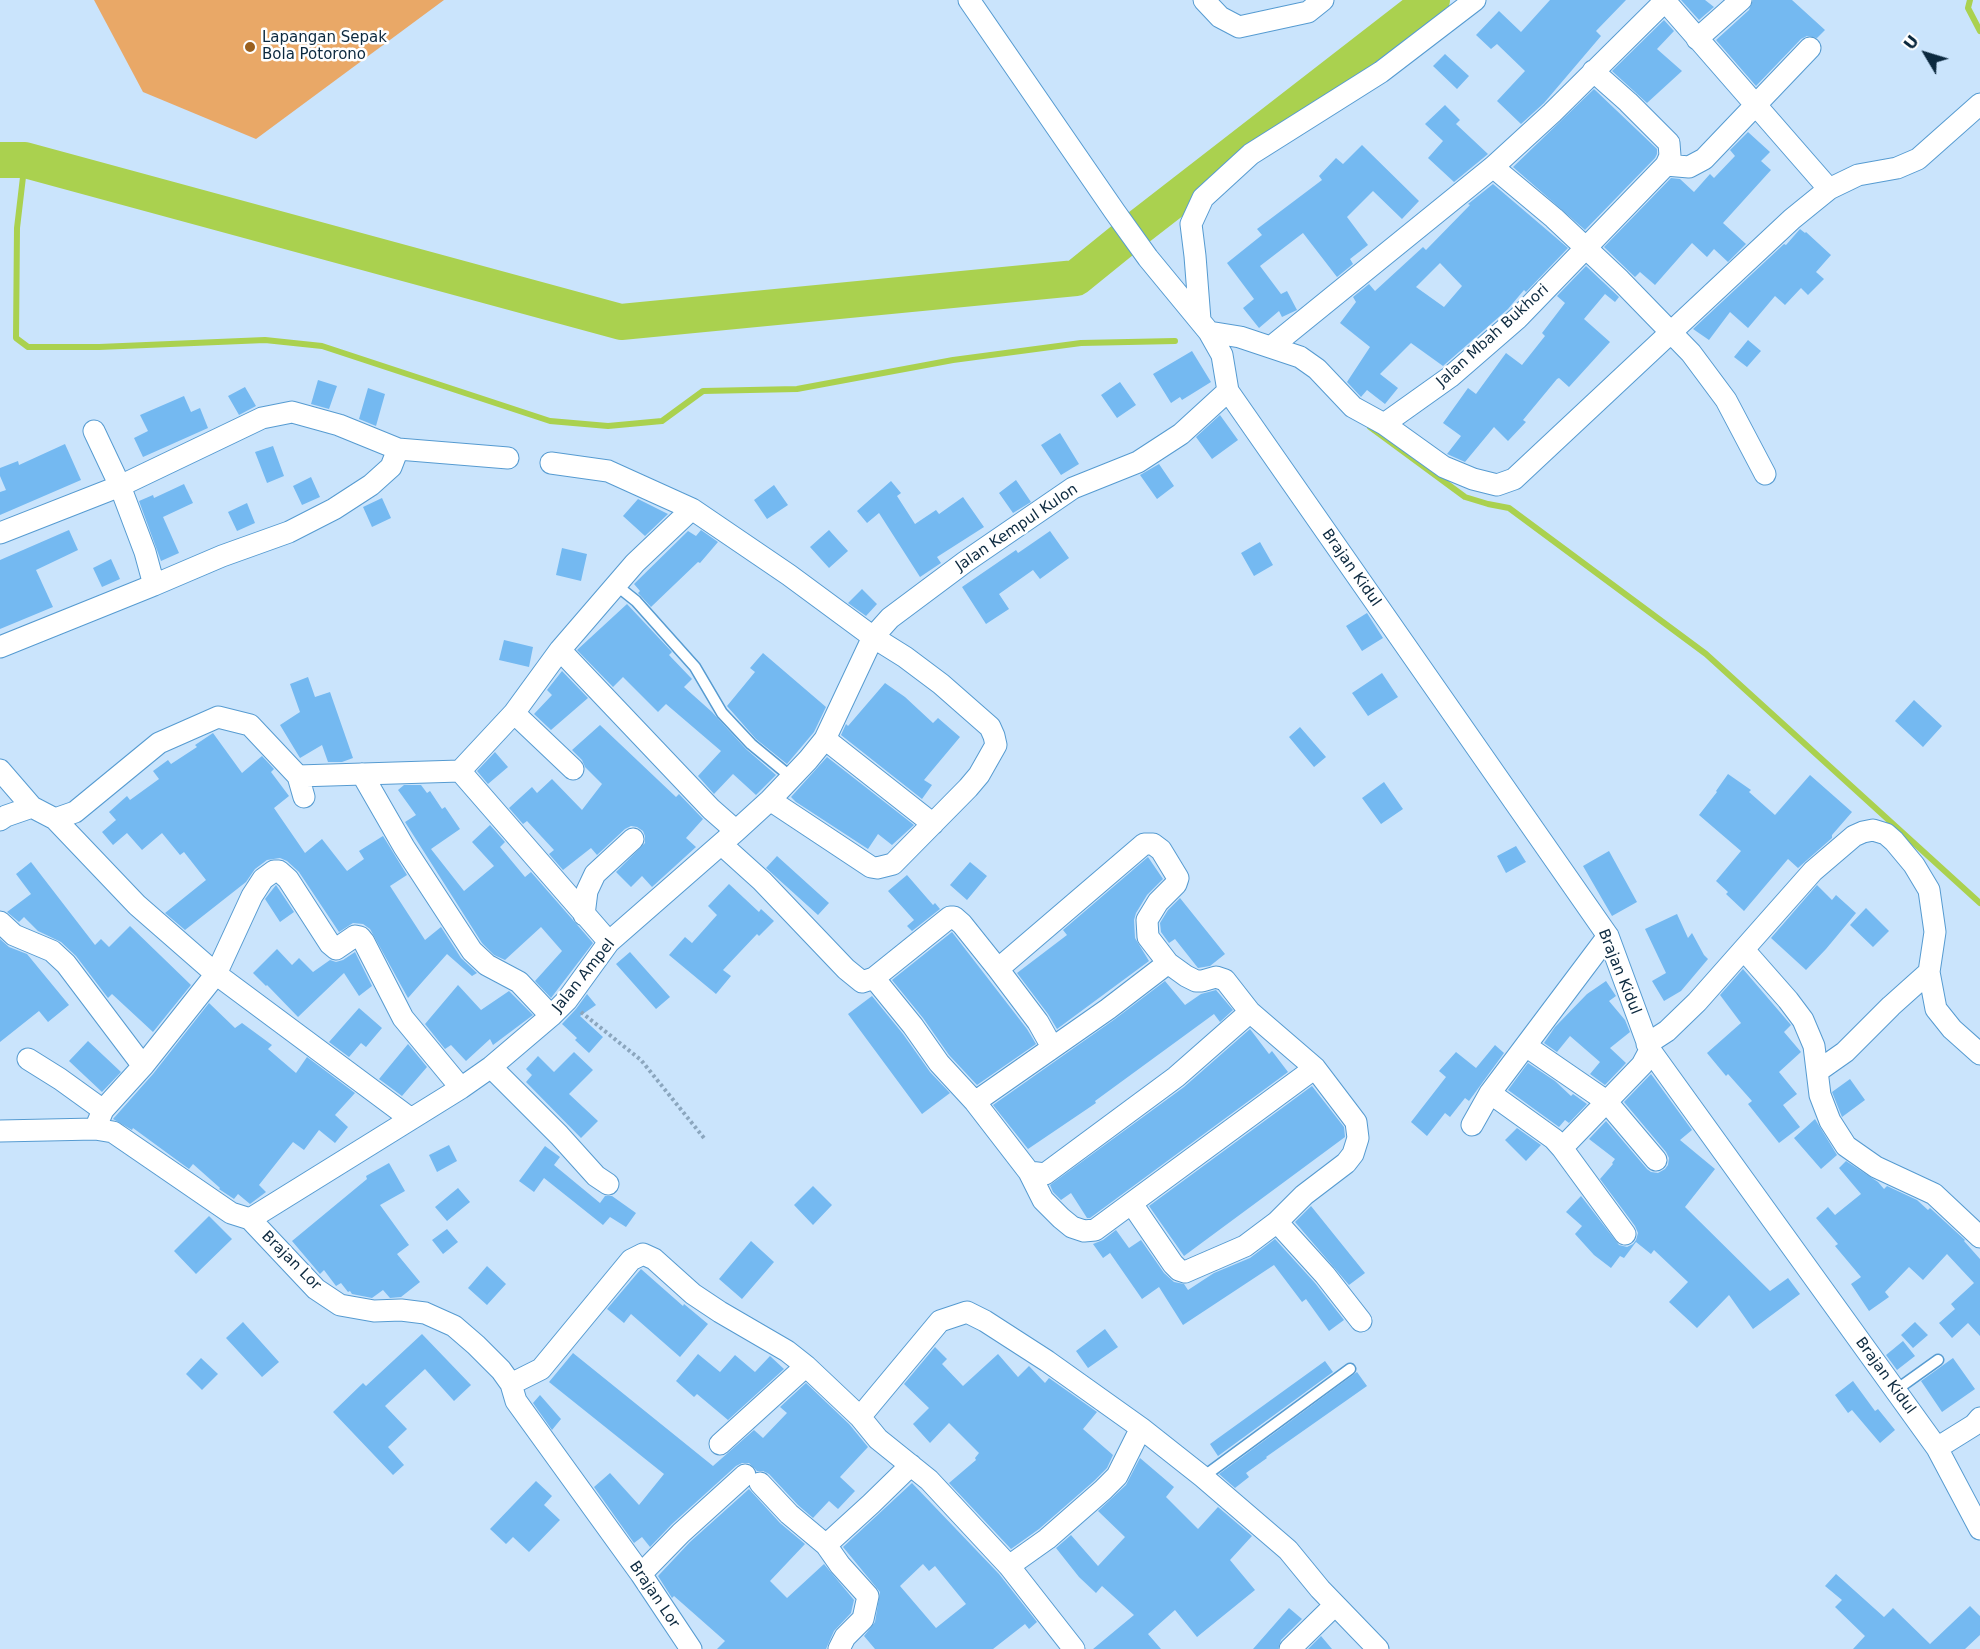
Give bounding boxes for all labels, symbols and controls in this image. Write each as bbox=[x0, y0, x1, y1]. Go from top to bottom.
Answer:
north arrow bbox=[1896, 24, 1956, 84]
place label: Lapangan Sepak Bola Potorono bbox=[262, 29, 387, 64]
text: U bbox=[1900, 32, 1923, 54]
marker: Lapangan Sepak Bola Potorono bbox=[243, 40, 257, 54]
street label: Jalan Mbah Bukhori bbox=[1433, 281, 1553, 391]
street label: Jalan Kempul Kulon bbox=[952, 480, 1082, 576]
street label: Brajan Kidul bbox=[1318, 526, 1384, 610]
street label: Brajan Kidul bbox=[1594, 927, 1644, 1017]
street label: Jalan Ampel bbox=[549, 936, 619, 1016]
street label: Brajan Lor bbox=[258, 1228, 324, 1294]
street label: Brajan Kidul bbox=[1851, 1334, 1919, 1418]
street label: Brajan Lor bbox=[625, 1558, 683, 1632]

